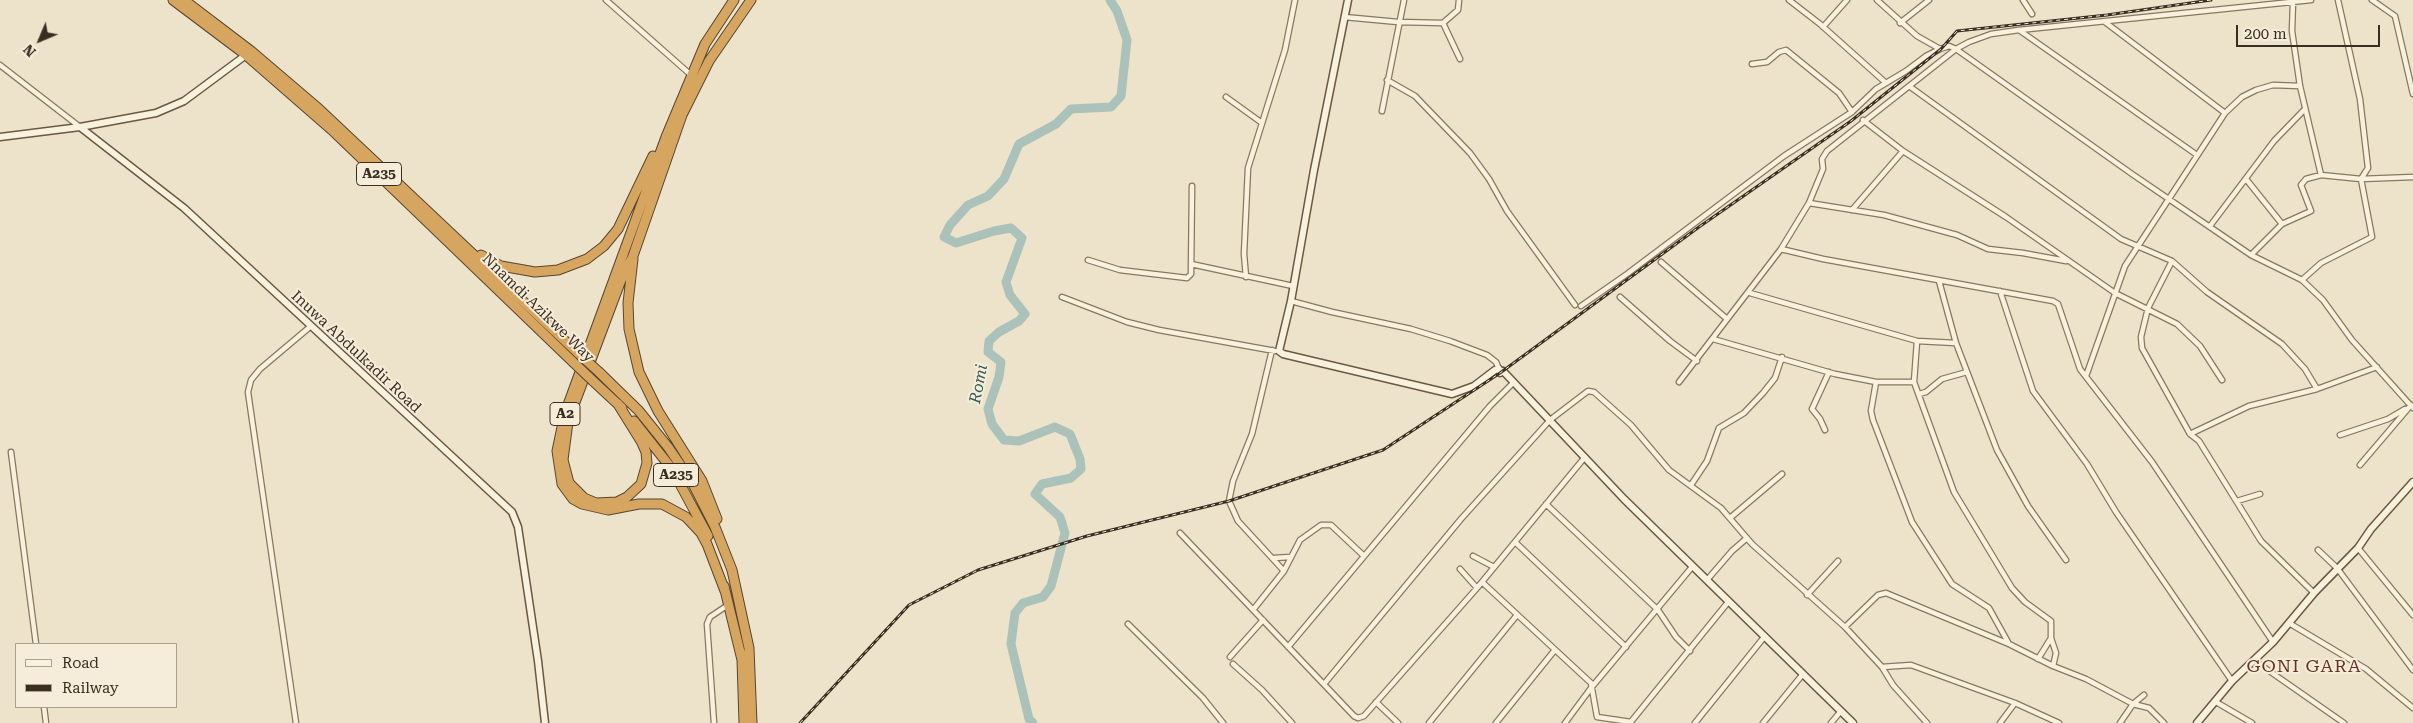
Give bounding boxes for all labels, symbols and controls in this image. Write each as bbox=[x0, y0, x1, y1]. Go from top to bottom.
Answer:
north arrow bbox=[15, 15, 65, 65]
scale bar bbox=[2238, 15, 2382, 47]
text: 200 m bbox=[2244, 25, 2287, 43]
text: N bbox=[20, 41, 39, 60]
road number: A235 bbox=[356, 162, 402, 185]
street label: Nnamdi Azikwe Way bbox=[478, 250, 598, 366]
street label: Inuwa Abdulkadir Road bbox=[287, 287, 425, 417]
water label: Romi bbox=[966, 363, 992, 405]
road number: A2 bbox=[550, 402, 580, 426]
road number: A235 bbox=[654, 464, 698, 486]
legend bbox=[15, 643, 178, 708]
text: Road bbox=[62, 654, 99, 672]
district label: GONI GARA bbox=[2245, 656, 2363, 678]
text: Railway bbox=[62, 679, 119, 697]

